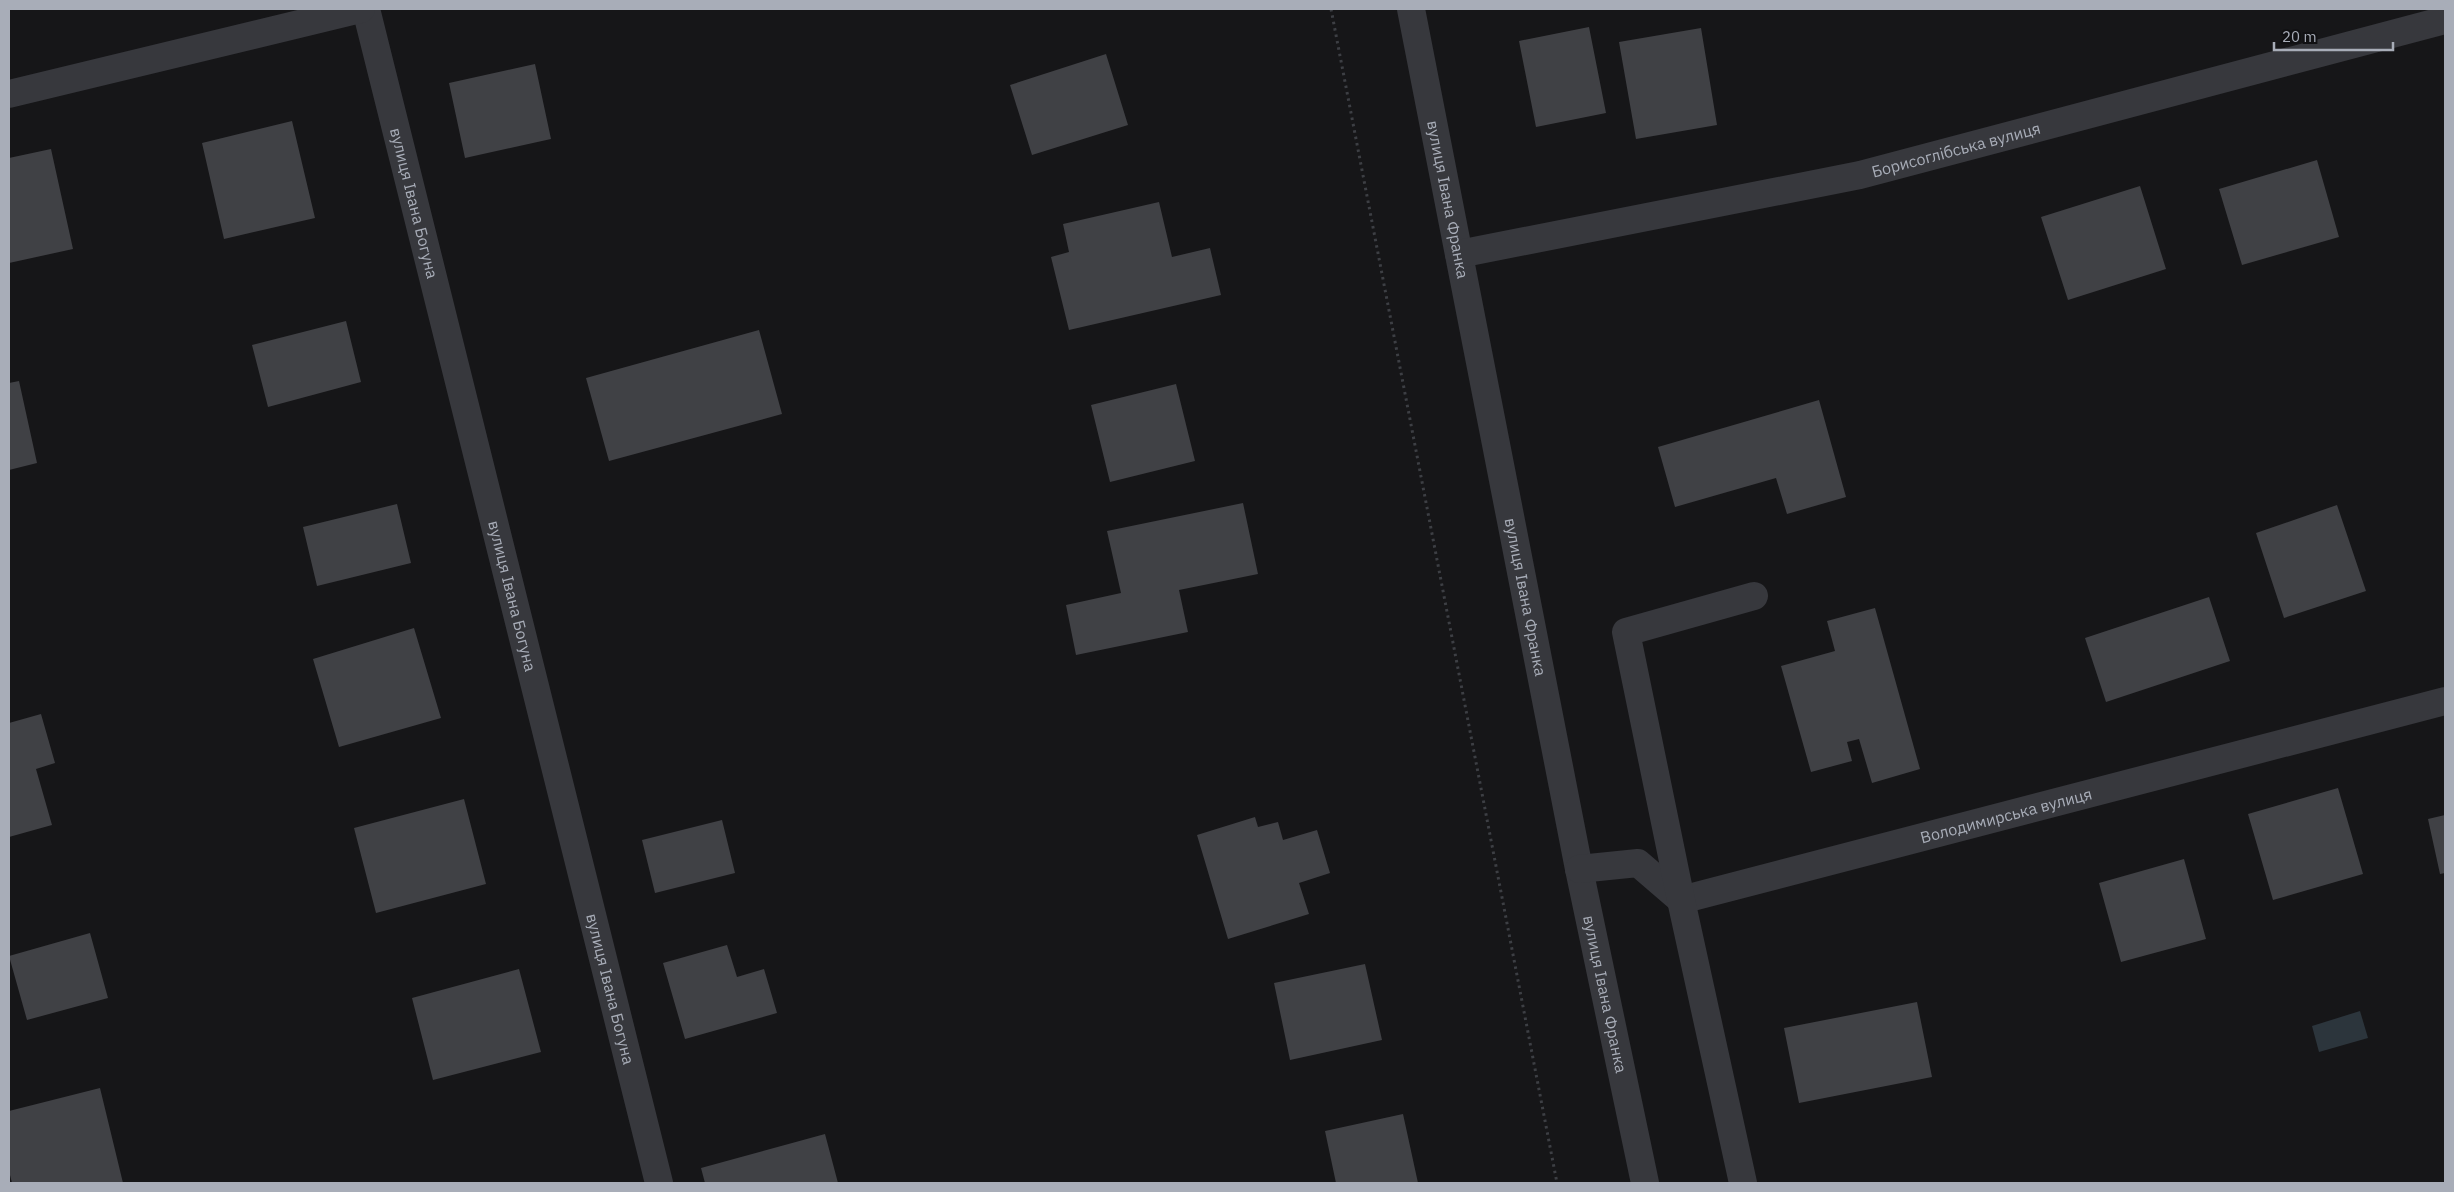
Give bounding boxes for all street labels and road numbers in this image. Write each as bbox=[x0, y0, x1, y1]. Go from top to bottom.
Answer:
street label: Борисоглібська вулиця bbox=[1869, 118, 2043, 182]
street label: вулиця Івана Франка bbox=[1423, 119, 1473, 281]
street label: вулиця Івана Богуна bbox=[386, 126, 443, 281]
street label: вулиця Івана Франка bbox=[1501, 516, 1551, 678]
street label: вулиця Івана Богуна bbox=[484, 519, 541, 674]
street label: Володимирська вулиця bbox=[1918, 783, 2094, 847]
street label: вулиця Івана Богуна bbox=[582, 911, 639, 1067]
street label: вулиця Івана Франка bbox=[1579, 913, 1632, 1075]

